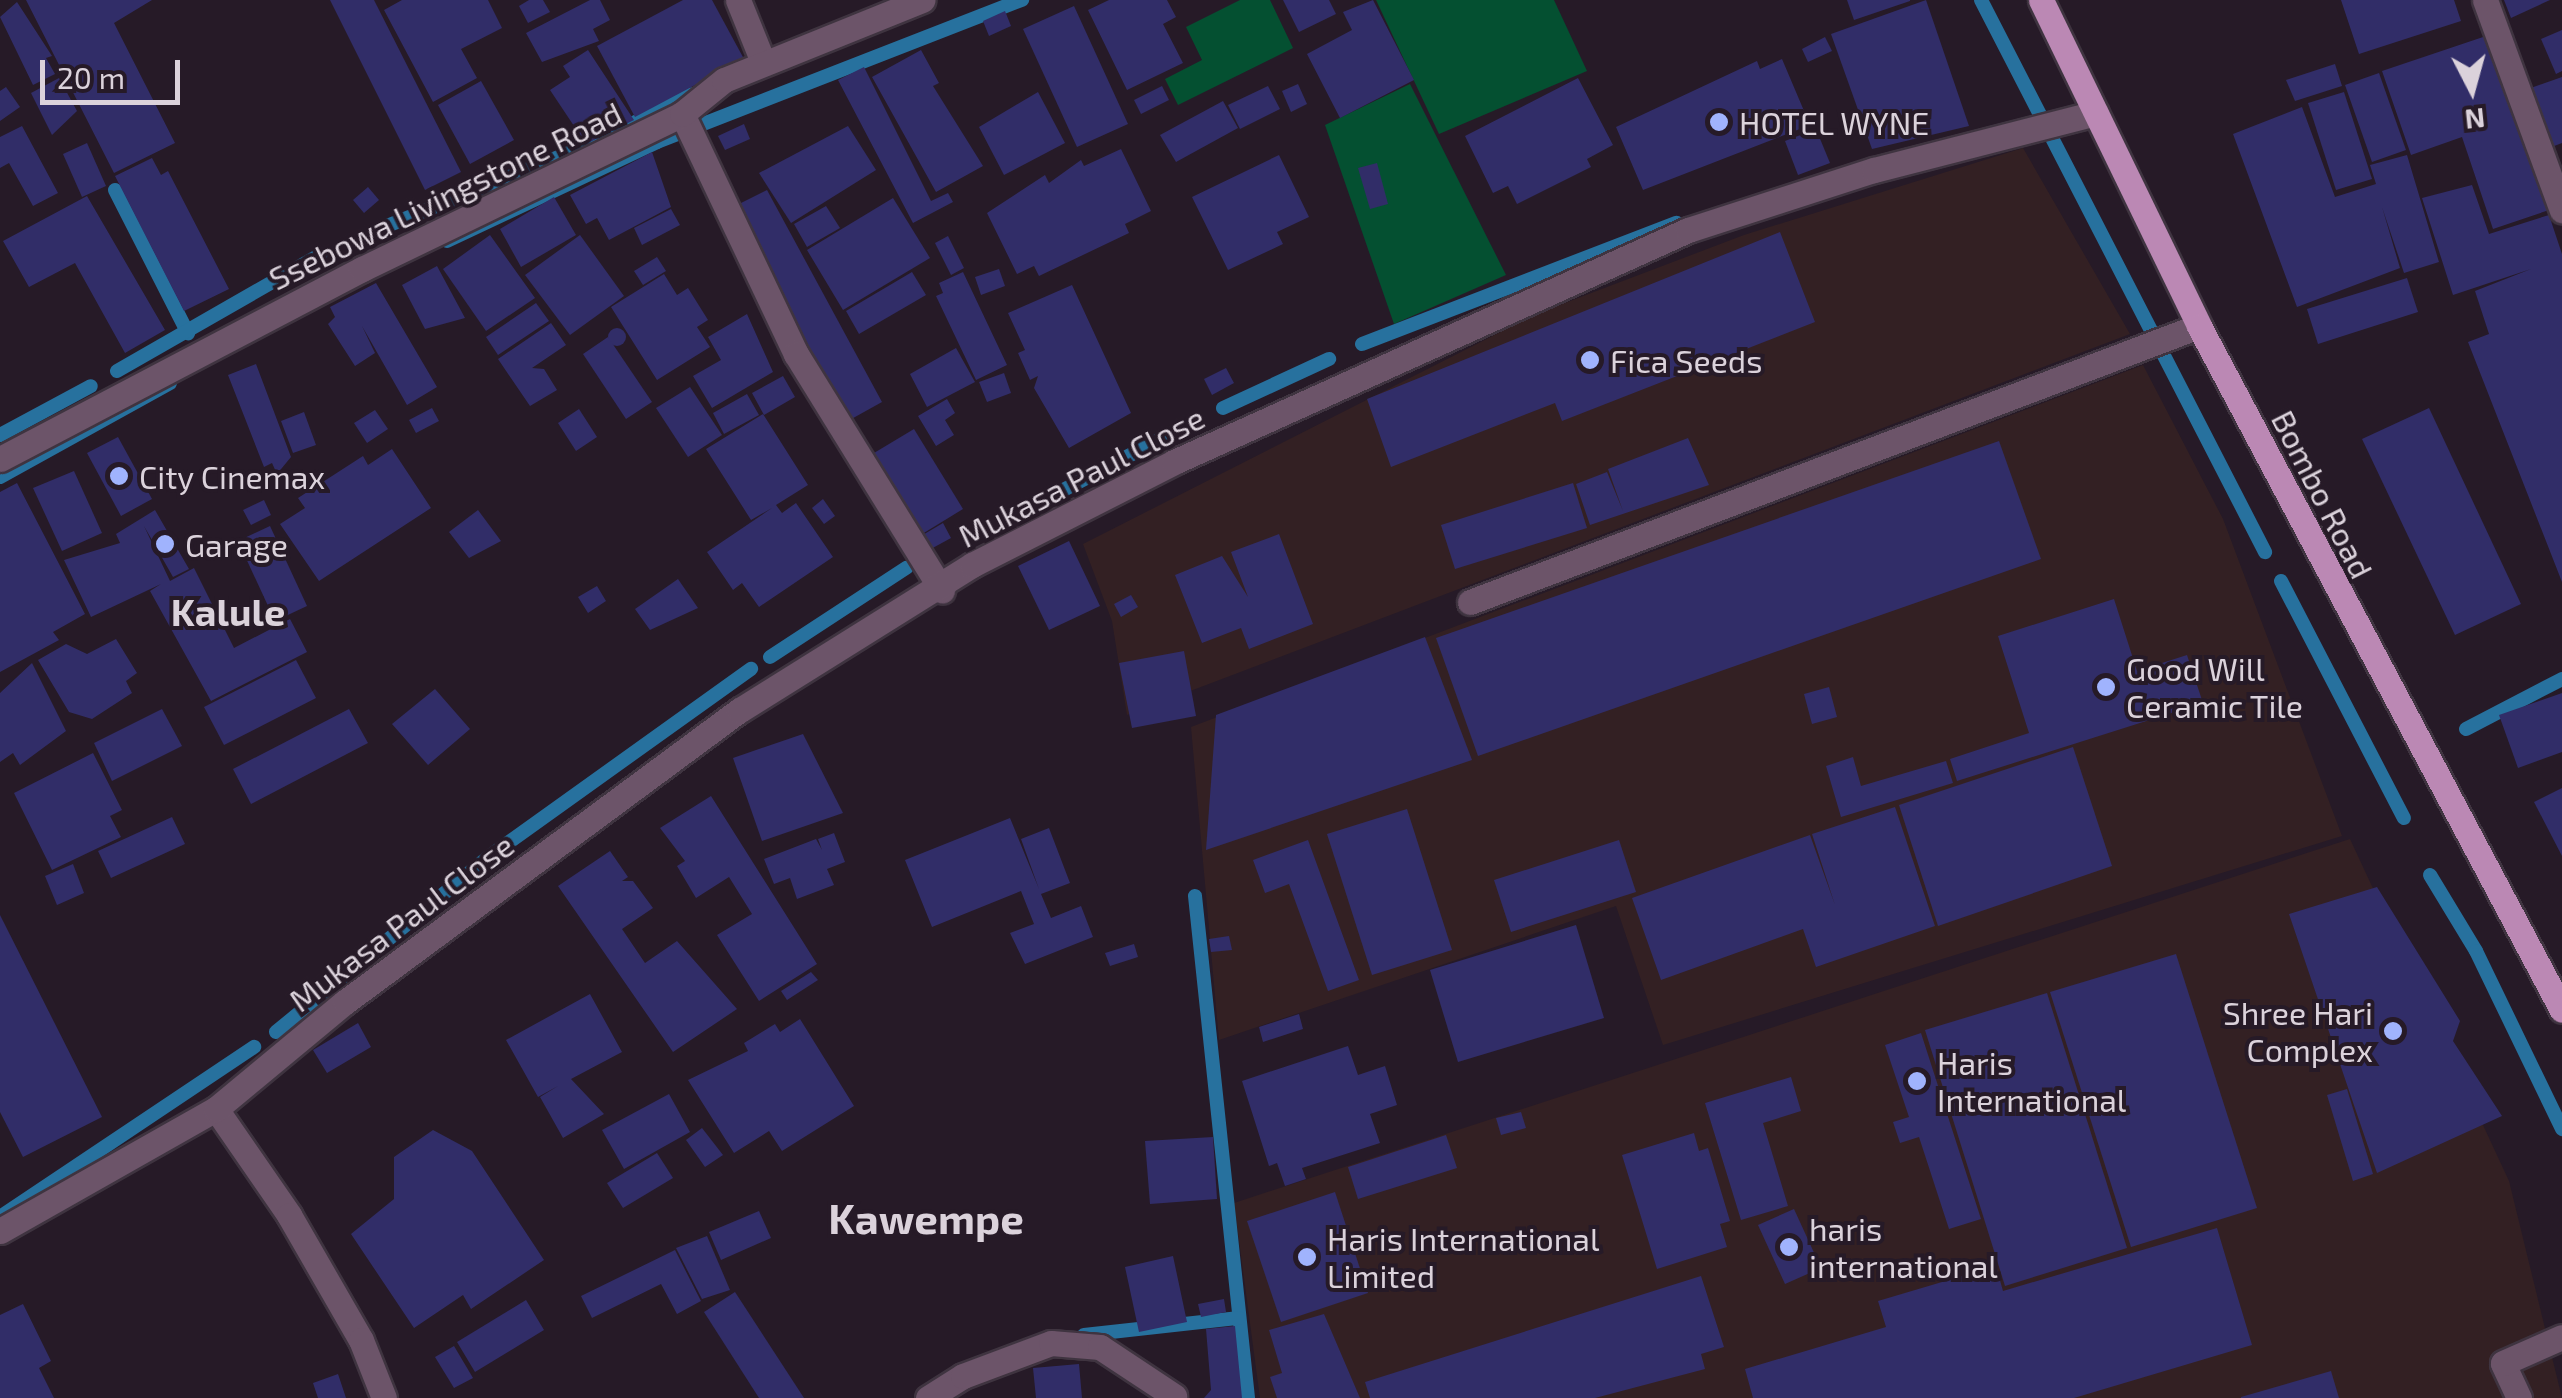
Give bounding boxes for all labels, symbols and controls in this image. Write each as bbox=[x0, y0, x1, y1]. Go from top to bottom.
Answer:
scale bar bbox=[45, 40, 185, 102]
north arrow bbox=[2422, 40, 2522, 140]
text: 20 m bbox=[57, 59, 125, 95]
street label: Ssebowa Livingstone Road bbox=[262, 93, 628, 297]
text: N bbox=[2463, 102, 2487, 138]
place label: HOTEL WYNE bbox=[1739, 103, 1930, 141]
marker: HOTEL WYNE bbox=[1708, 111, 1730, 133]
place label: Fica Seeds bbox=[1610, 341, 1762, 379]
marker: Fica Seeds bbox=[1579, 349, 1601, 371]
street label: Mukasa Paul Close bbox=[951, 397, 1211, 555]
street label: Bombo Road bbox=[2264, 404, 2382, 584]
place label: City Cinemax bbox=[139, 457, 326, 495]
marker: City Cinemax bbox=[108, 465, 130, 487]
place label: Garage bbox=[185, 525, 288, 563]
marker: Garage bbox=[154, 533, 176, 555]
district label: Kalule bbox=[171, 589, 285, 635]
place label: Good Will Ceramic Tile bbox=[2126, 650, 2304, 725]
marker: Good Will Ceramic Tile bbox=[2095, 676, 2117, 698]
street label: Mukasa Paul Close bbox=[281, 825, 521, 1019]
place label: Shree Hari Complex bbox=[2223, 994, 2373, 1069]
marker: Shree Hari Complex bbox=[2382, 1020, 2404, 1042]
place label: Haris International bbox=[1937, 1044, 2126, 1119]
marker: Haris International bbox=[1906, 1070, 1928, 1092]
district label: Kawempe bbox=[828, 1192, 1024, 1242]
place label: haris international bbox=[1809, 1210, 1998, 1285]
place label: Haris International Limited bbox=[1327, 1220, 1599, 1295]
marker: haris international bbox=[1778, 1236, 1800, 1258]
marker: Haris International Limited bbox=[1296, 1246, 1318, 1268]

